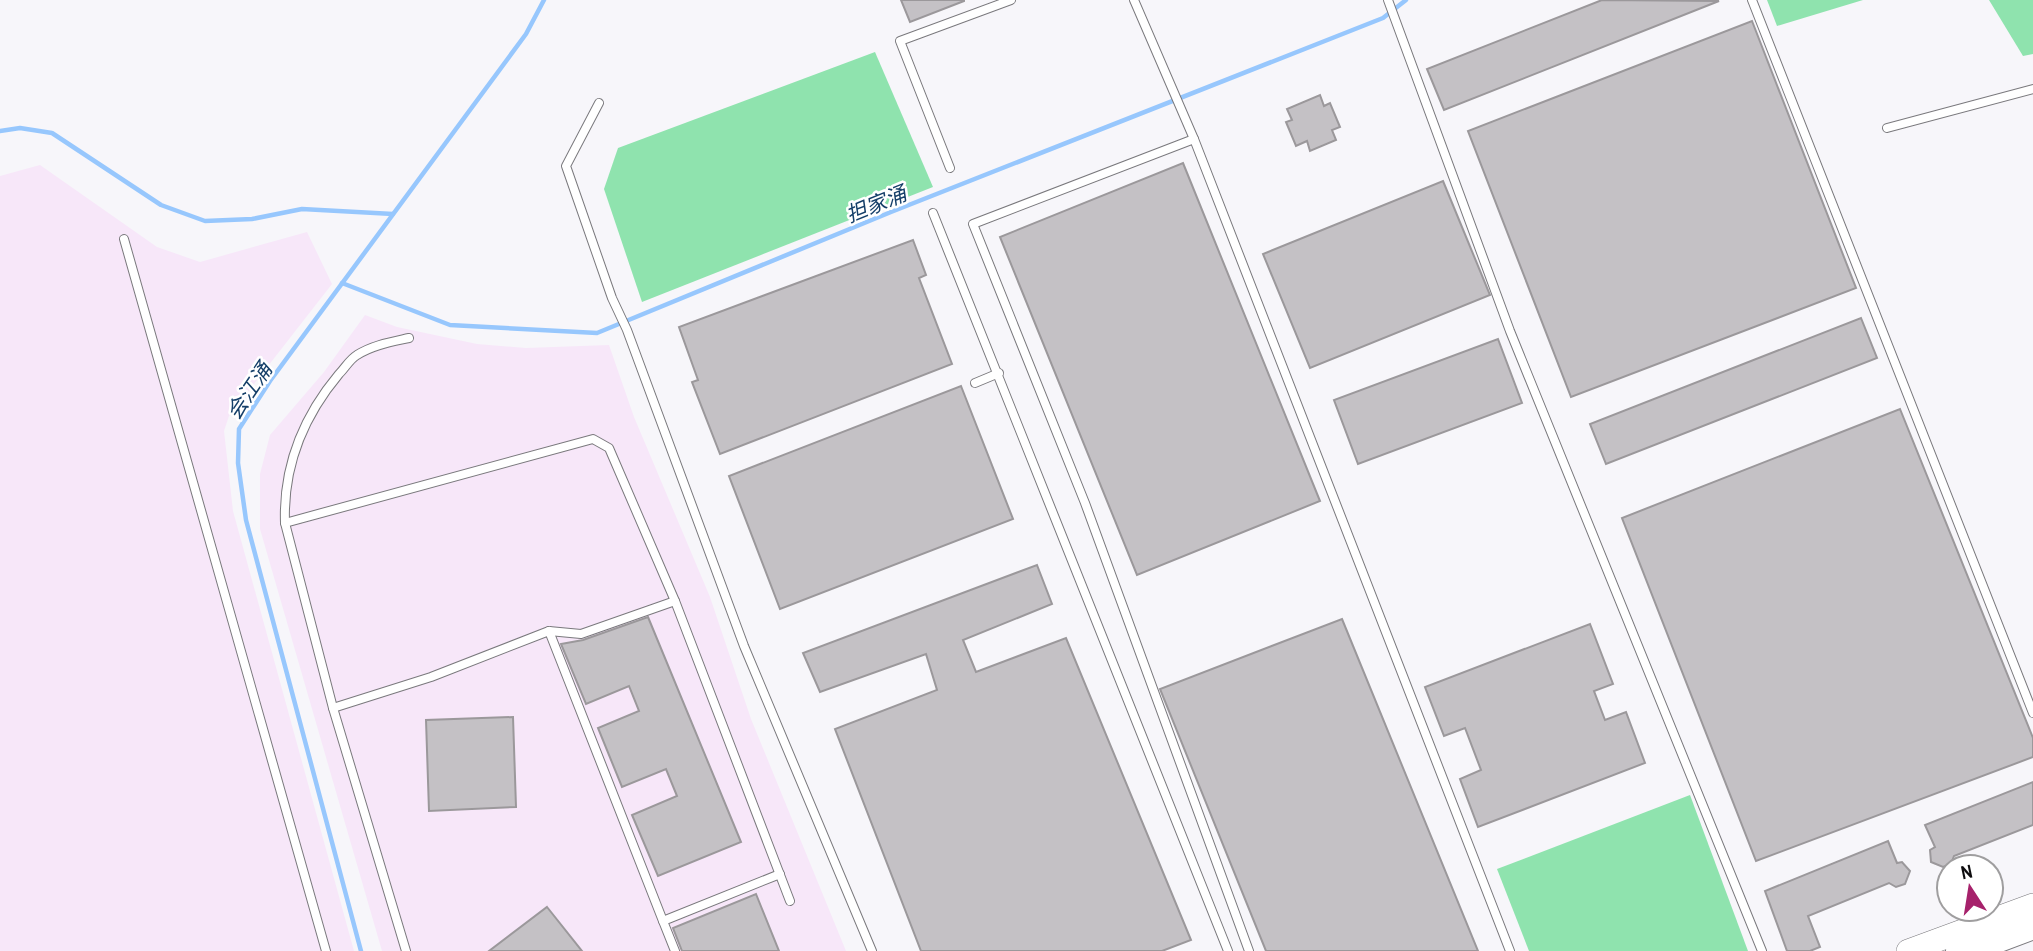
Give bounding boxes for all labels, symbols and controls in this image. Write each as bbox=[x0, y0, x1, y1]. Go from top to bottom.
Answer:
water label: 担家涌 bbox=[841, 178, 912, 229]
water label: 会江涌 bbox=[219, 355, 280, 425]
north arrow bbox=[1935, 853, 2005, 923]
text: N bbox=[1958, 857, 1975, 885]

